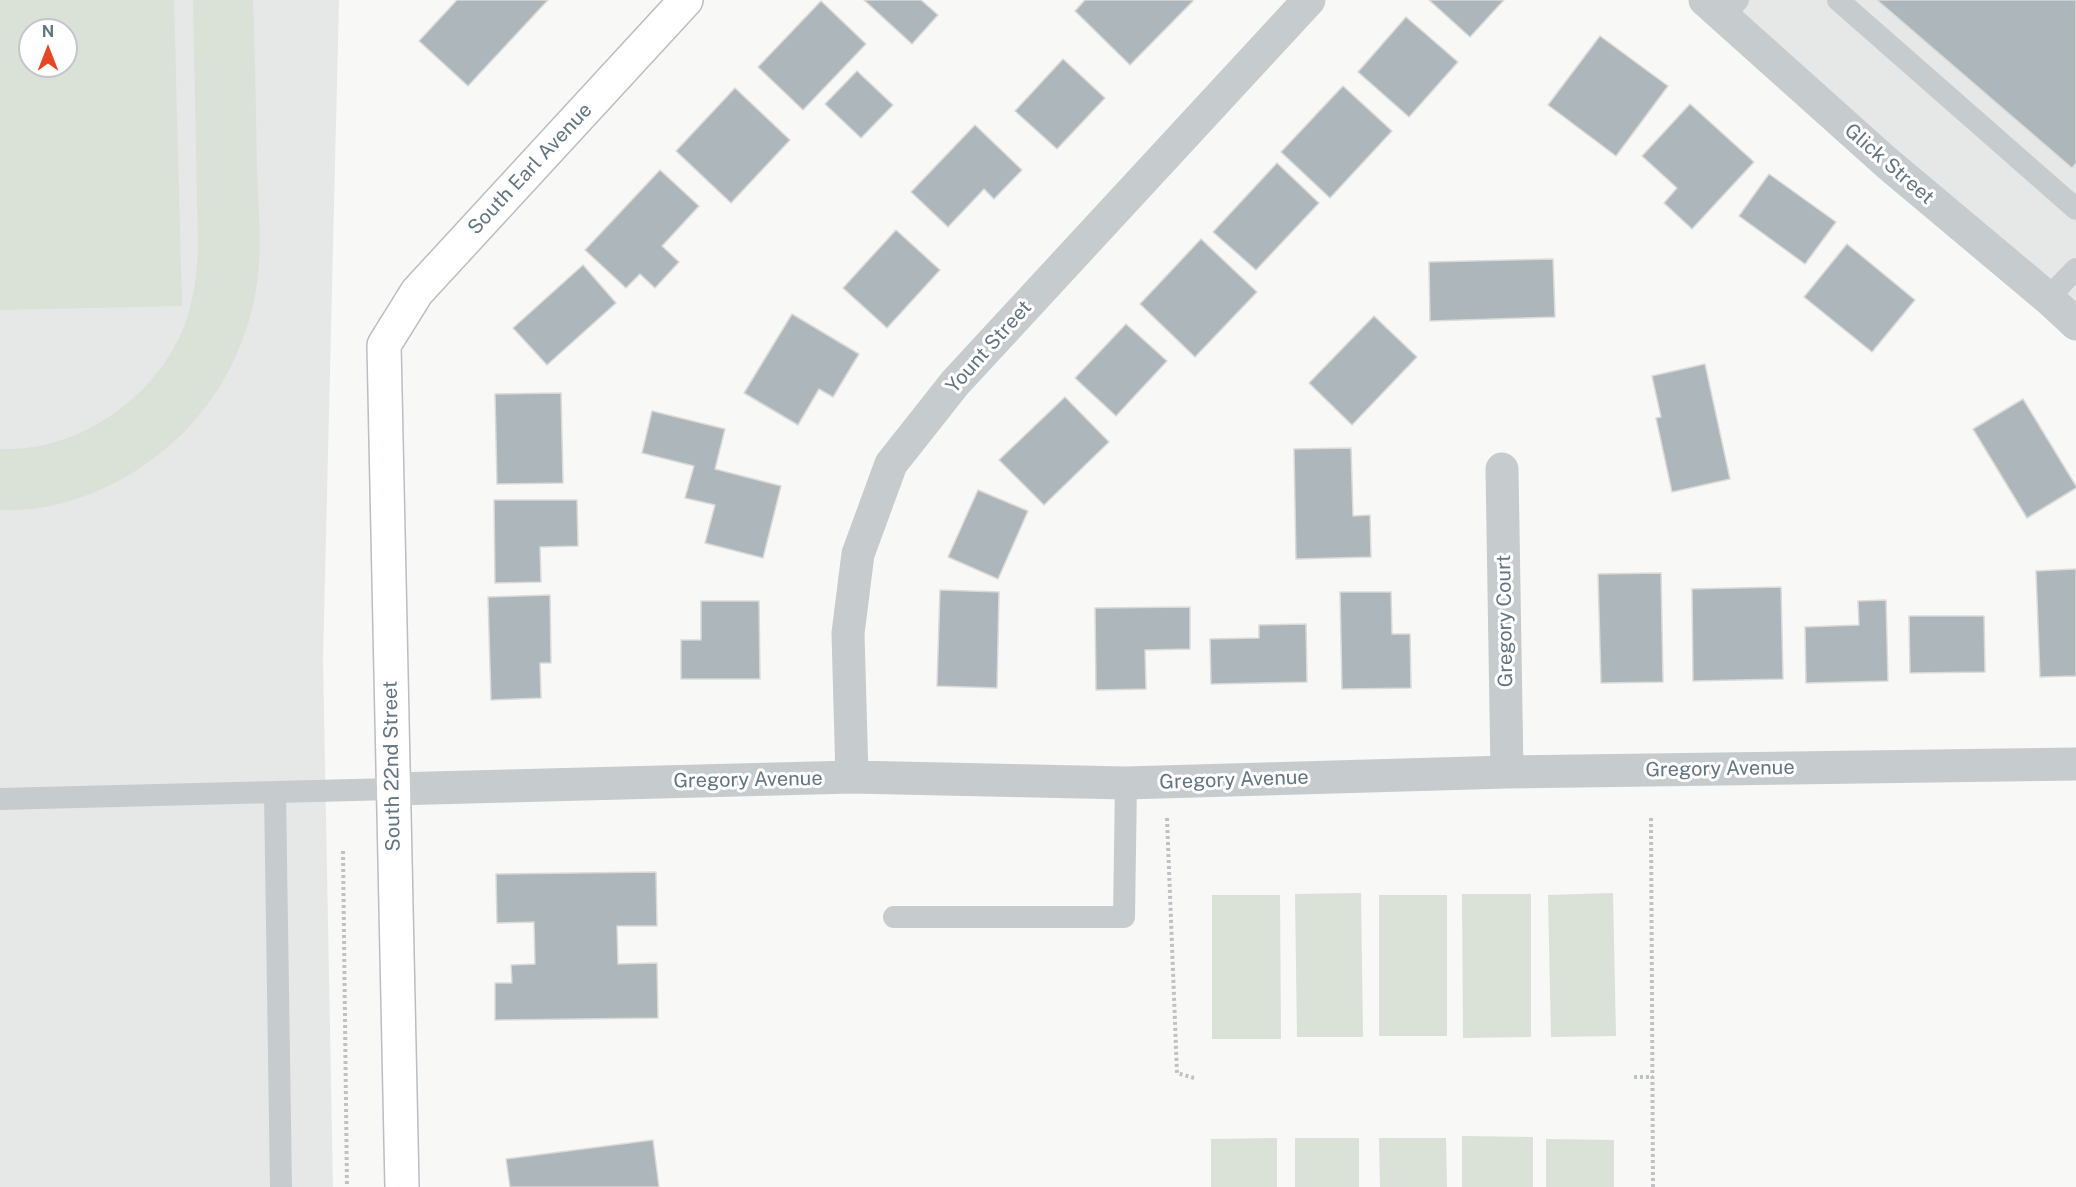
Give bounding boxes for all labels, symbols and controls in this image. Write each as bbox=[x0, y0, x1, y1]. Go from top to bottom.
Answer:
north arrow bbox=[18, 18, 78, 78]
text: N bbox=[42, 22, 54, 41]
street label: South Earl Avenue bbox=[463, 98, 597, 240]
street label: Glick Street bbox=[1839, 119, 1939, 209]
street label: Yount Street bbox=[941, 296, 1037, 398]
street label: Gregory Court bbox=[1492, 554, 1518, 688]
street label: South 22nd Street bbox=[379, 680, 405, 852]
street label: Gregory Avenue bbox=[1645, 756, 1795, 782]
street label: Gregory Avenue bbox=[1159, 765, 1309, 795]
street label: Gregory Avenue bbox=[673, 767, 823, 793]

